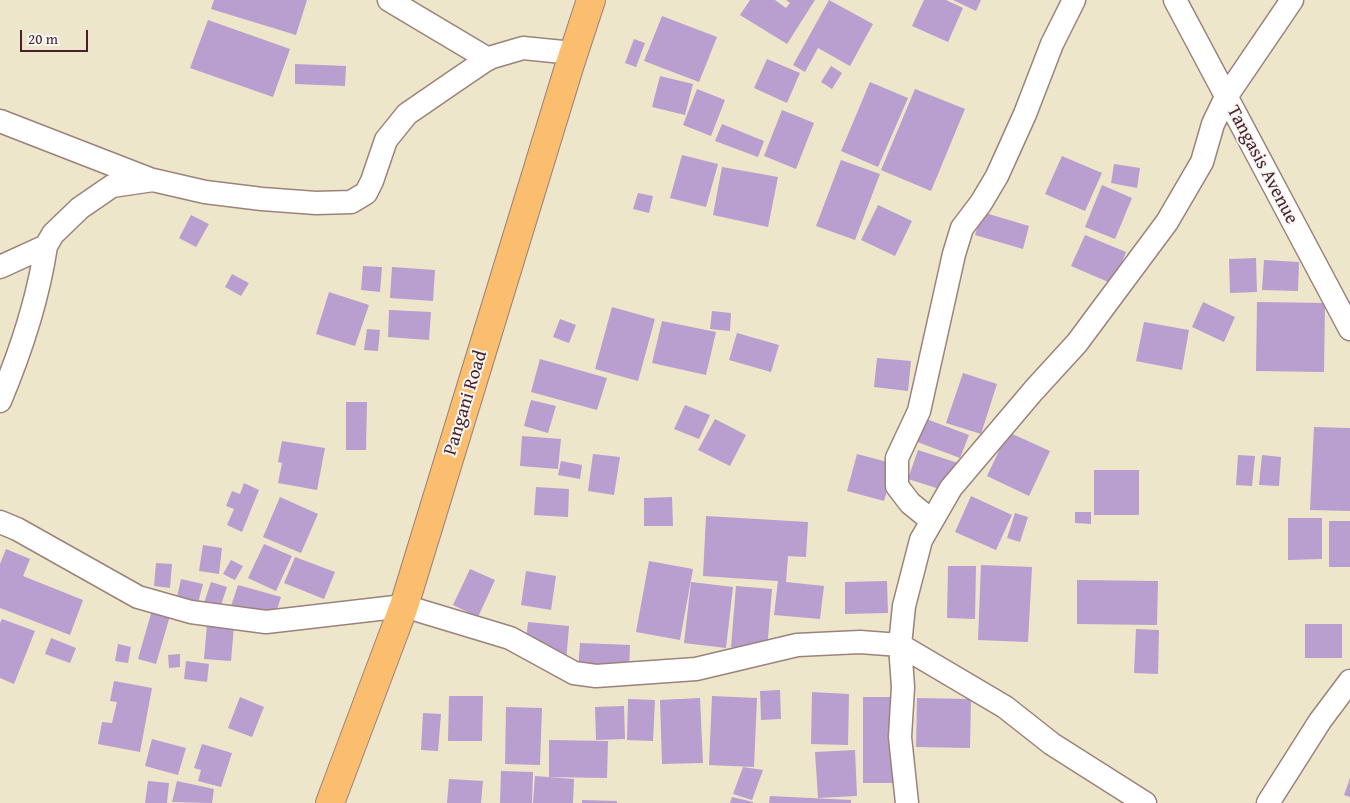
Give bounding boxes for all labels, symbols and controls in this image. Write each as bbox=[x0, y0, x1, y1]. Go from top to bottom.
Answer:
scale bar bbox=[22, 20, 90, 52]
text: 20 m bbox=[28, 28, 58, 49]
street label: Tangasis Avenue bbox=[1221, 102, 1303, 228]
street label: Pangani Road bbox=[439, 348, 493, 458]

